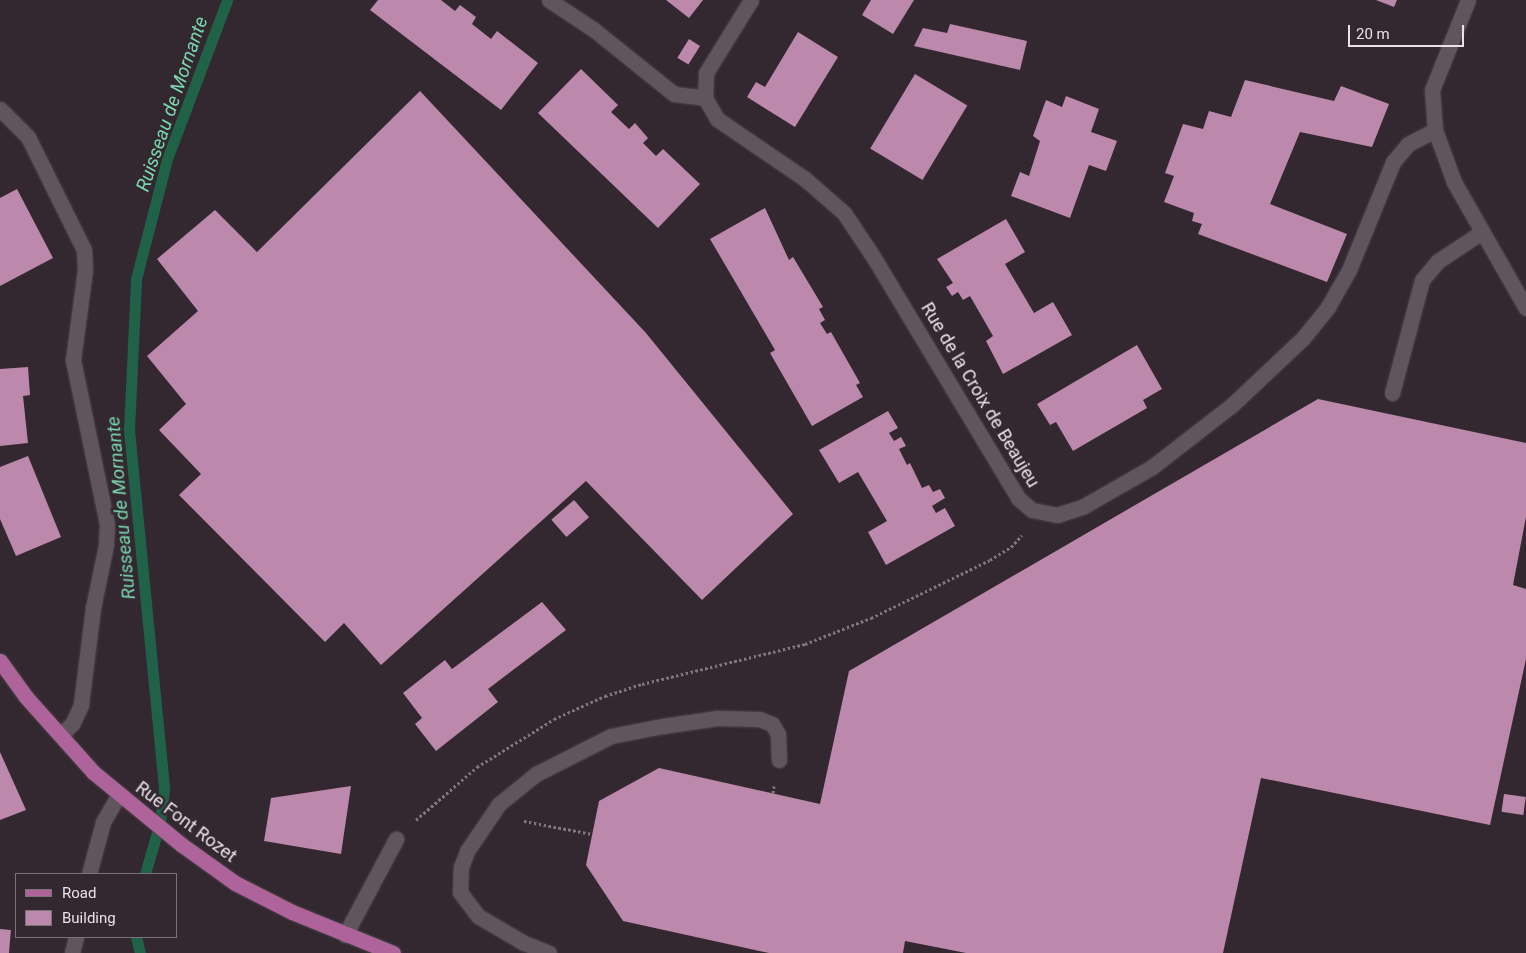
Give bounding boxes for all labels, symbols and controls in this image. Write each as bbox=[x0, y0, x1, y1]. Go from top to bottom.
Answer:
water label: Ruisseau de Mornante bbox=[131, 14, 213, 194]
scale bar bbox=[1351, 15, 1467, 47]
text: 20 m bbox=[1356, 25, 1390, 43]
street label: Rue de la Croix de Beaujeu bbox=[916, 299, 1044, 491]
water label: Ruisseau de Mornante bbox=[102, 416, 140, 600]
street label: Rue Font Rozet bbox=[131, 777, 241, 867]
legend bbox=[15, 873, 178, 938]
text: Road bbox=[62, 884, 96, 902]
text: Building bbox=[62, 909, 116, 927]

